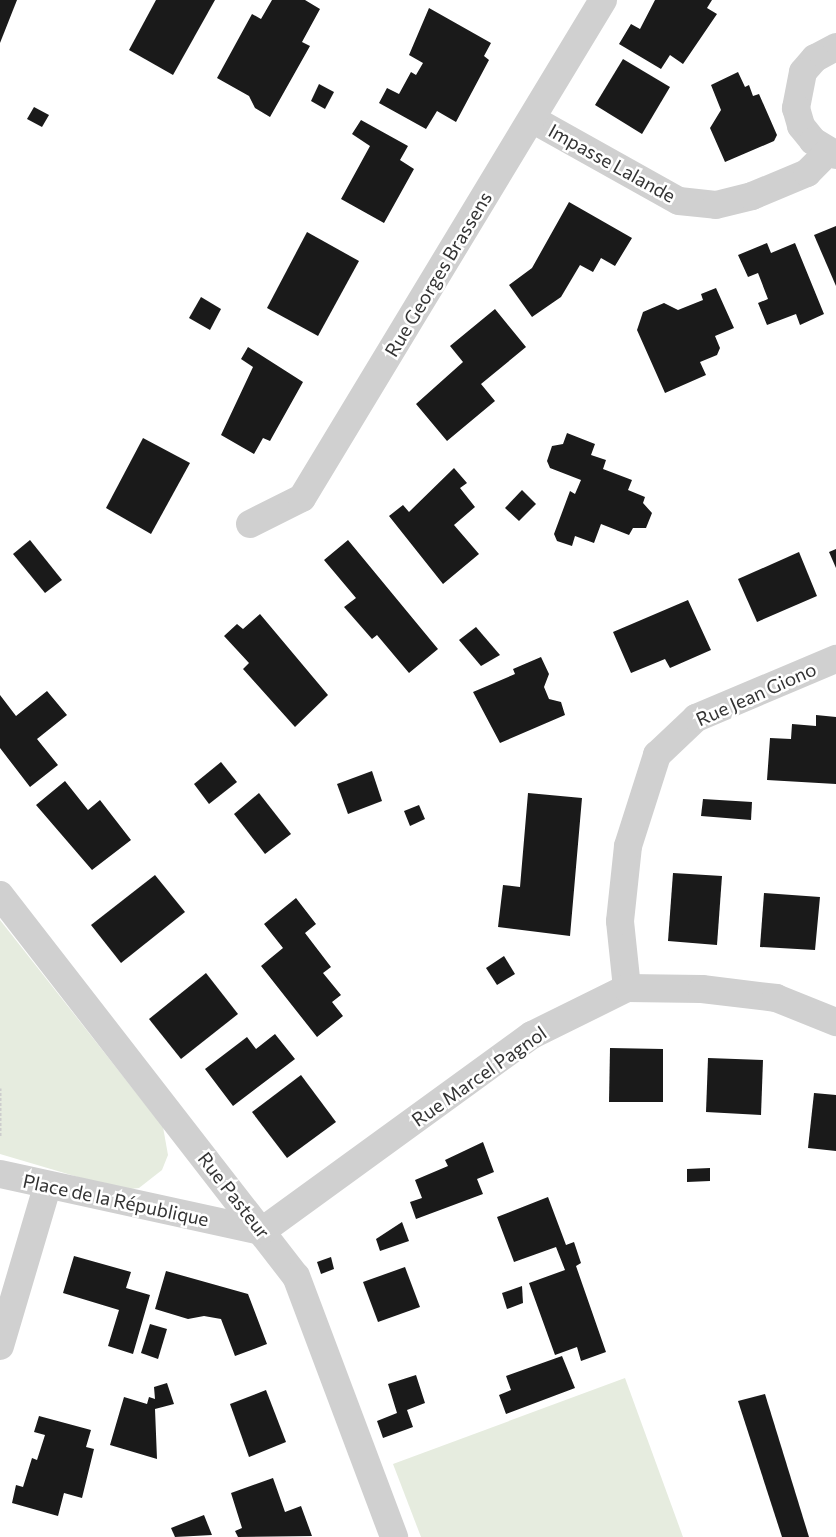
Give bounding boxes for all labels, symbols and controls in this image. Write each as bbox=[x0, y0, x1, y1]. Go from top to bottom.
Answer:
street label: Impasse Lalande bbox=[545, 119, 679, 207]
street label: Rue Georges Brassens bbox=[380, 187, 496, 361]
street label: Rue Jean Giono bbox=[692, 657, 820, 731]
street label: Rue Marcel Pagnol bbox=[407, 1021, 551, 1131]
street label: Rue Pasteur bbox=[193, 1147, 275, 1243]
street label: Place de la République bbox=[21, 1169, 211, 1231]

